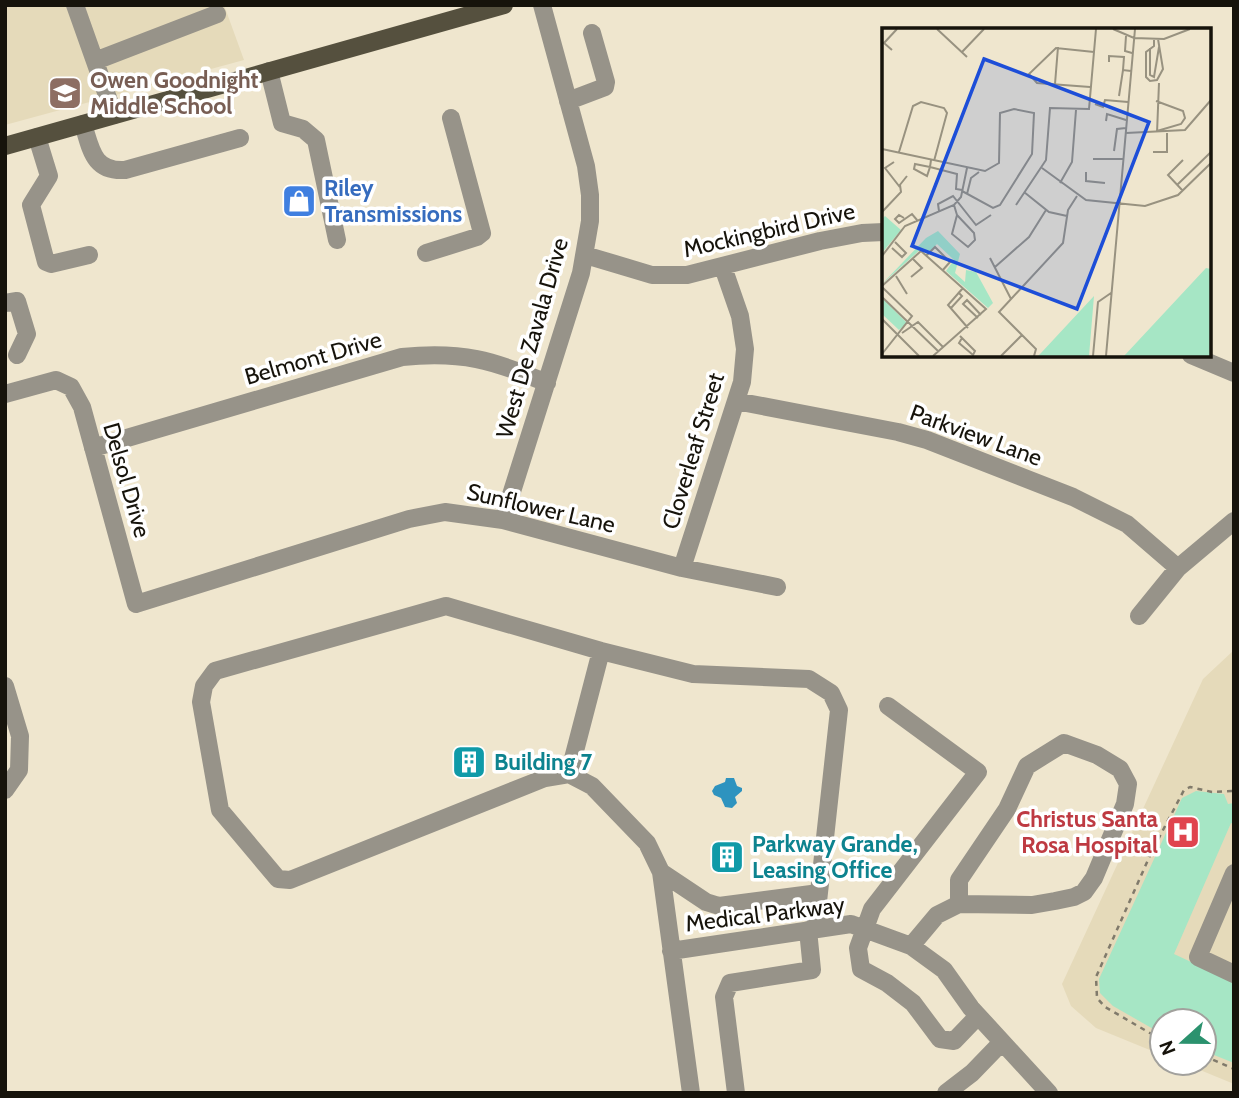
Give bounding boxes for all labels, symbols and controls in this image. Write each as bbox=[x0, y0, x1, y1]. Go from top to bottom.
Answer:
inset map bbox=[882, 28, 1211, 357]
place label: Owen Goodnight Middle School bbox=[90, 66, 259, 120]
school or university icon: Owen Goodnight Middle School bbox=[46, 74, 84, 112]
place label: Riley Transmissions bbox=[324, 174, 462, 228]
shop icon: Riley Transmissions bbox=[280, 182, 318, 220]
street label: Mockingbird Drive bbox=[681, 197, 858, 263]
street label: West De Zavala Drive bbox=[490, 234, 574, 441]
street label: Belmont Drive bbox=[241, 325, 385, 391]
street label: Cloverleaf Street bbox=[656, 369, 730, 533]
street label: Parkview Lane bbox=[906, 398, 1046, 472]
street label: Delsol Drive bbox=[97, 419, 157, 541]
street label: Sunflower Lane bbox=[464, 477, 618, 539]
building icon: Building 7 bbox=[450, 743, 488, 781]
place label: Building 7 bbox=[494, 748, 592, 776]
place label: Christus Santa Rosa Hospital bbox=[1016, 805, 1159, 859]
hospital icon: Christus Santa Rosa Hospital bbox=[1164, 813, 1202, 851]
place label: Parkway Grande, Leasing Office bbox=[752, 830, 918, 884]
building icon: Parkway Grande, Leasing Office bbox=[708, 838, 746, 876]
street label: Medical Parkway bbox=[684, 890, 847, 938]
north arrow bbox=[1148, 1007, 1218, 1077]
text: N bbox=[1154, 1038, 1181, 1058]

